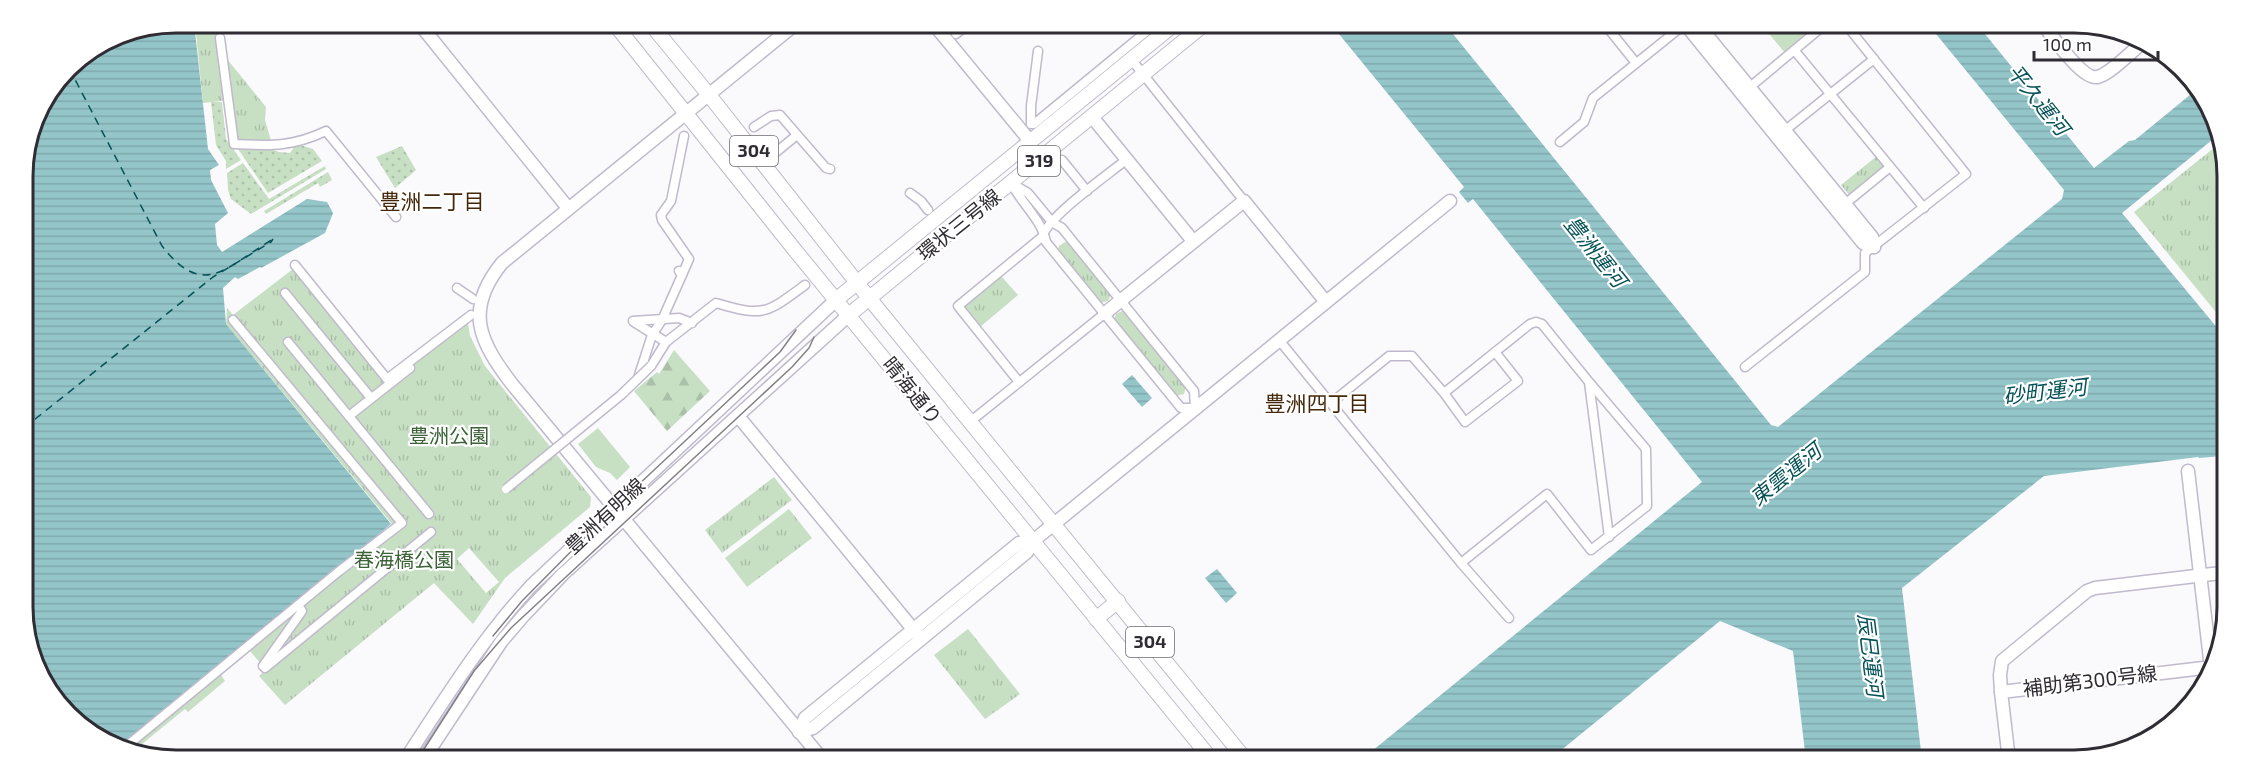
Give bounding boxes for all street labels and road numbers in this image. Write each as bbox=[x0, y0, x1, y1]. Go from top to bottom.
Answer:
road number: 304 bbox=[730, 136, 778, 166]
road number: 319 bbox=[1018, 146, 1060, 176]
street label: 環状三号線 bbox=[912, 183, 1005, 265]
street label: 晴海通り bbox=[878, 352, 947, 429]
street label: 豊洲有明線 bbox=[560, 472, 649, 558]
road number: 304 bbox=[1126, 627, 1174, 657]
street label: 補助第300号線 bbox=[2021, 660, 2158, 700]

